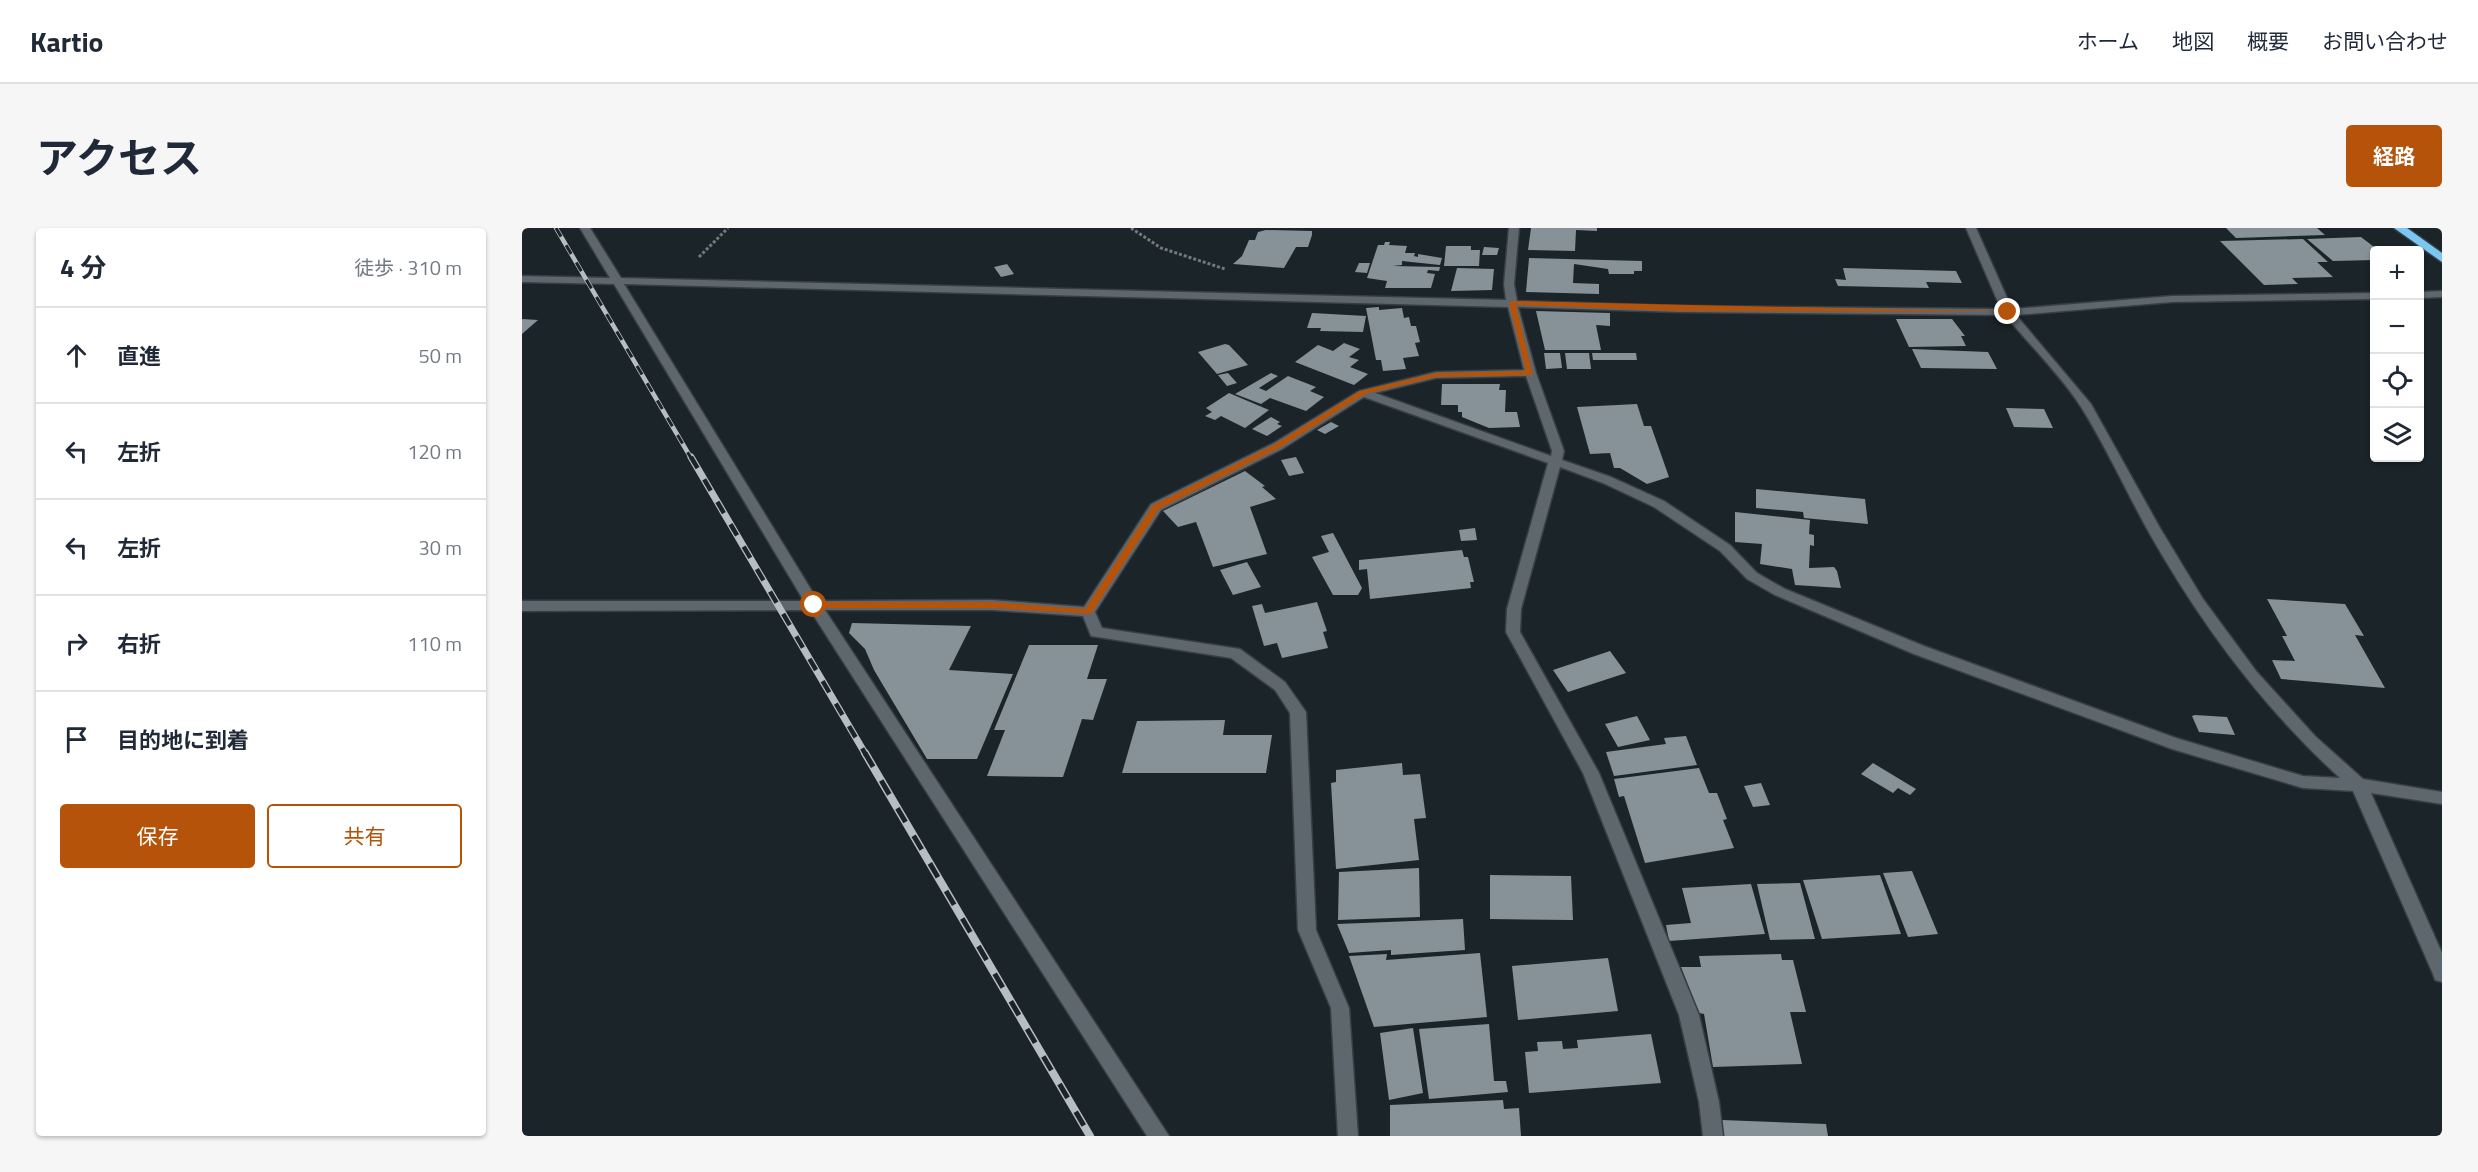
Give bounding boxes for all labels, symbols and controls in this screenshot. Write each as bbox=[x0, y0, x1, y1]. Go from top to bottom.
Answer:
text: Kartio bbox=[30, 20, 104, 63]
text: ホーム bbox=[2077, 25, 2139, 57]
text: 地図 bbox=[2172, 25, 2214, 57]
text: 概要 bbox=[2247, 25, 2289, 57]
text: お問い合わせ bbox=[2322, 25, 2448, 57]
text: アクセス bbox=[36, 125, 202, 189]
button: 経路 bbox=[2346, 125, 2442, 187]
map controls bbox=[2370, 246, 2424, 462]
button: + bbox=[2370, 246, 2424, 300]
text: 4 分 bbox=[60, 248, 106, 287]
text: 徒歩 · 310 m bbox=[354, 252, 462, 283]
route end bbox=[1994, 298, 2020, 324]
button: − bbox=[2370, 300, 2424, 354]
icon: ahead bbox=[60, 339, 93, 372]
text: 直進 bbox=[117, 339, 161, 373]
text: 50 m bbox=[418, 340, 462, 371]
button: locate bbox=[2370, 354, 2424, 408]
button: layers bbox=[2370, 408, 2424, 462]
icon: left bbox=[60, 435, 93, 468]
text: 左折 bbox=[117, 435, 161, 469]
text: 120 m bbox=[407, 436, 462, 467]
icon: left bbox=[60, 531, 93, 564]
text: 左折 bbox=[117, 531, 161, 565]
text: 30 m bbox=[418, 532, 462, 563]
route start bbox=[800, 591, 826, 617]
icon: right bbox=[60, 627, 93, 660]
text: 右折 bbox=[117, 627, 161, 661]
text: 110 m bbox=[407, 628, 462, 659]
icon: arrive bbox=[60, 723, 93, 756]
text: 目的地に到着 bbox=[117, 723, 249, 757]
button: 保存 bbox=[60, 804, 255, 868]
button: 共有 bbox=[267, 804, 462, 868]

